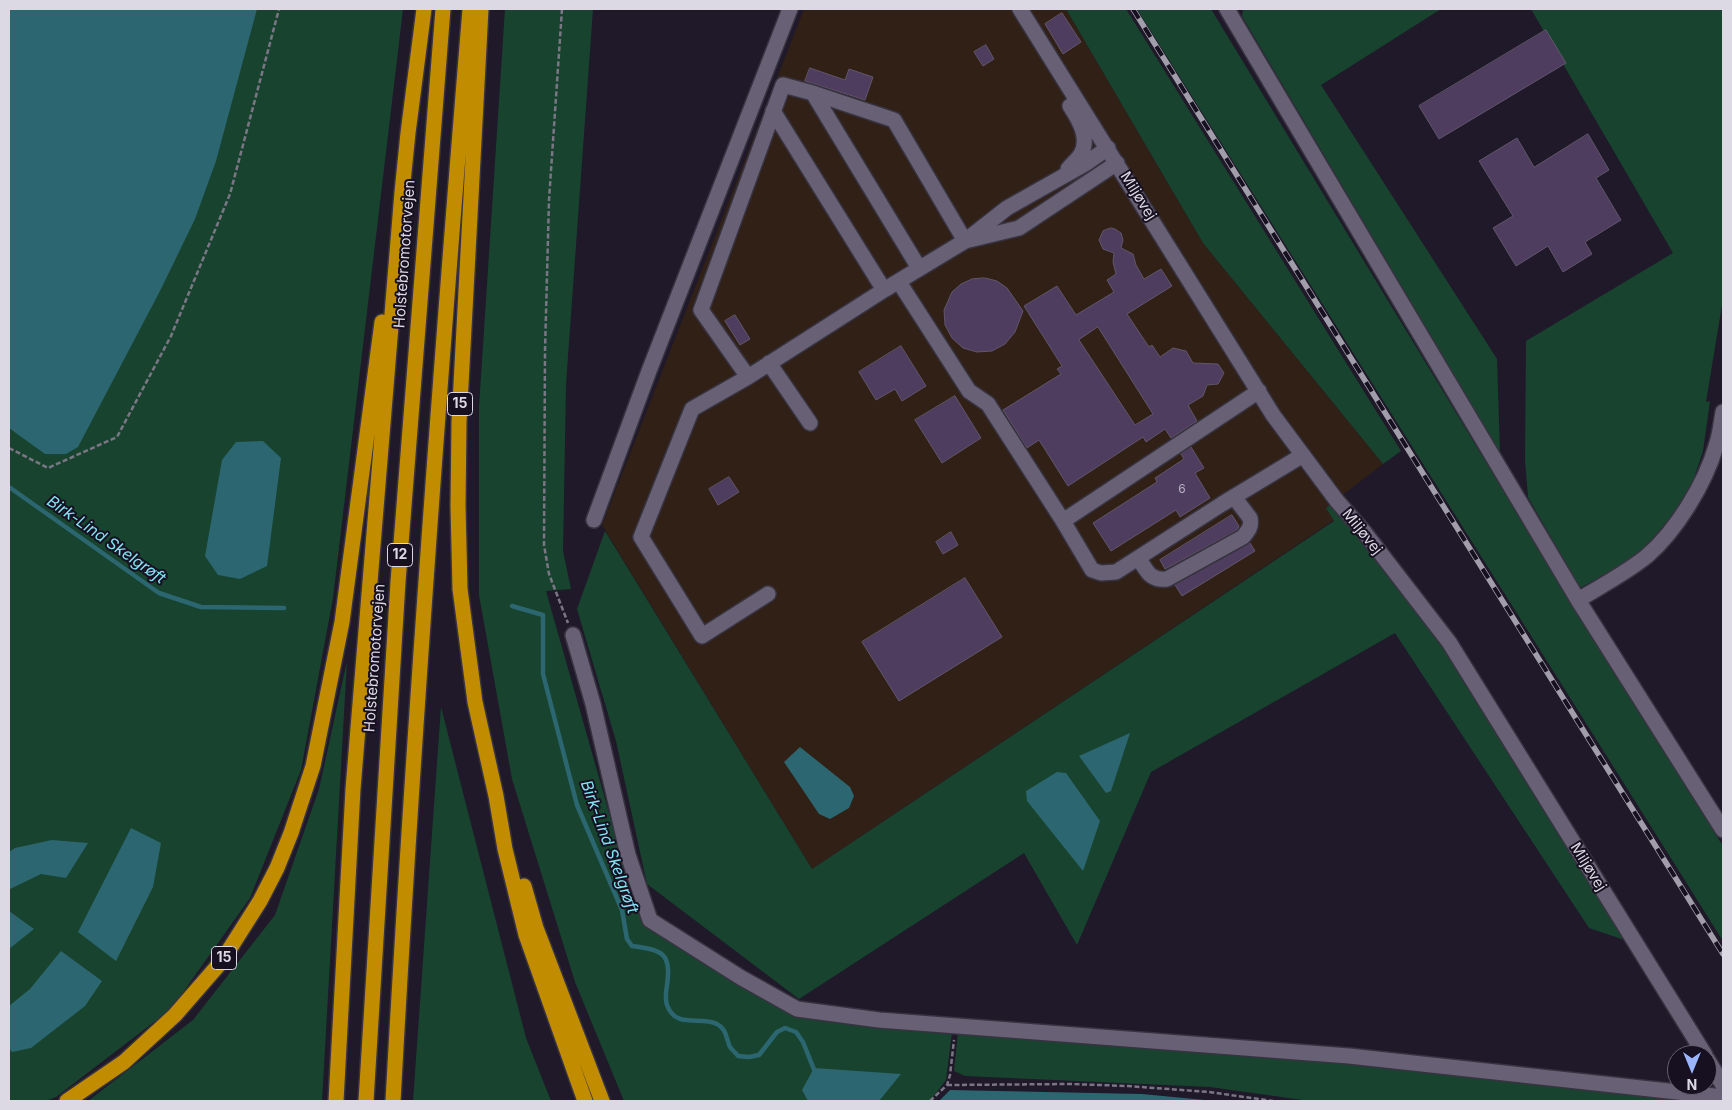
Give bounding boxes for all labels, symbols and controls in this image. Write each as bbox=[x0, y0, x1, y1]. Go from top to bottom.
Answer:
street label: Miljøvej bbox=[1116, 168, 1160, 224]
street label: Holstebromotorvejen bbox=[391, 179, 419, 329]
road number: 15 bbox=[448, 392, 472, 416]
house number: 6 bbox=[1178, 482, 1186, 496]
water label: Birk-Lind Skelgrøft bbox=[43, 492, 169, 588]
street label: Miljøvej bbox=[1338, 505, 1386, 559]
road number: 12 bbox=[388, 544, 412, 566]
street label: Holstebromotorvejen bbox=[361, 583, 389, 733]
water label: Birk-Lind Skelgrøft bbox=[576, 778, 642, 916]
street label: Miljøvej bbox=[1566, 839, 1610, 895]
road number: 15 bbox=[212, 946, 236, 970]
north arrow bbox=[1667, 1045, 1717, 1095]
text: N bbox=[1687, 1076, 1697, 1093]

